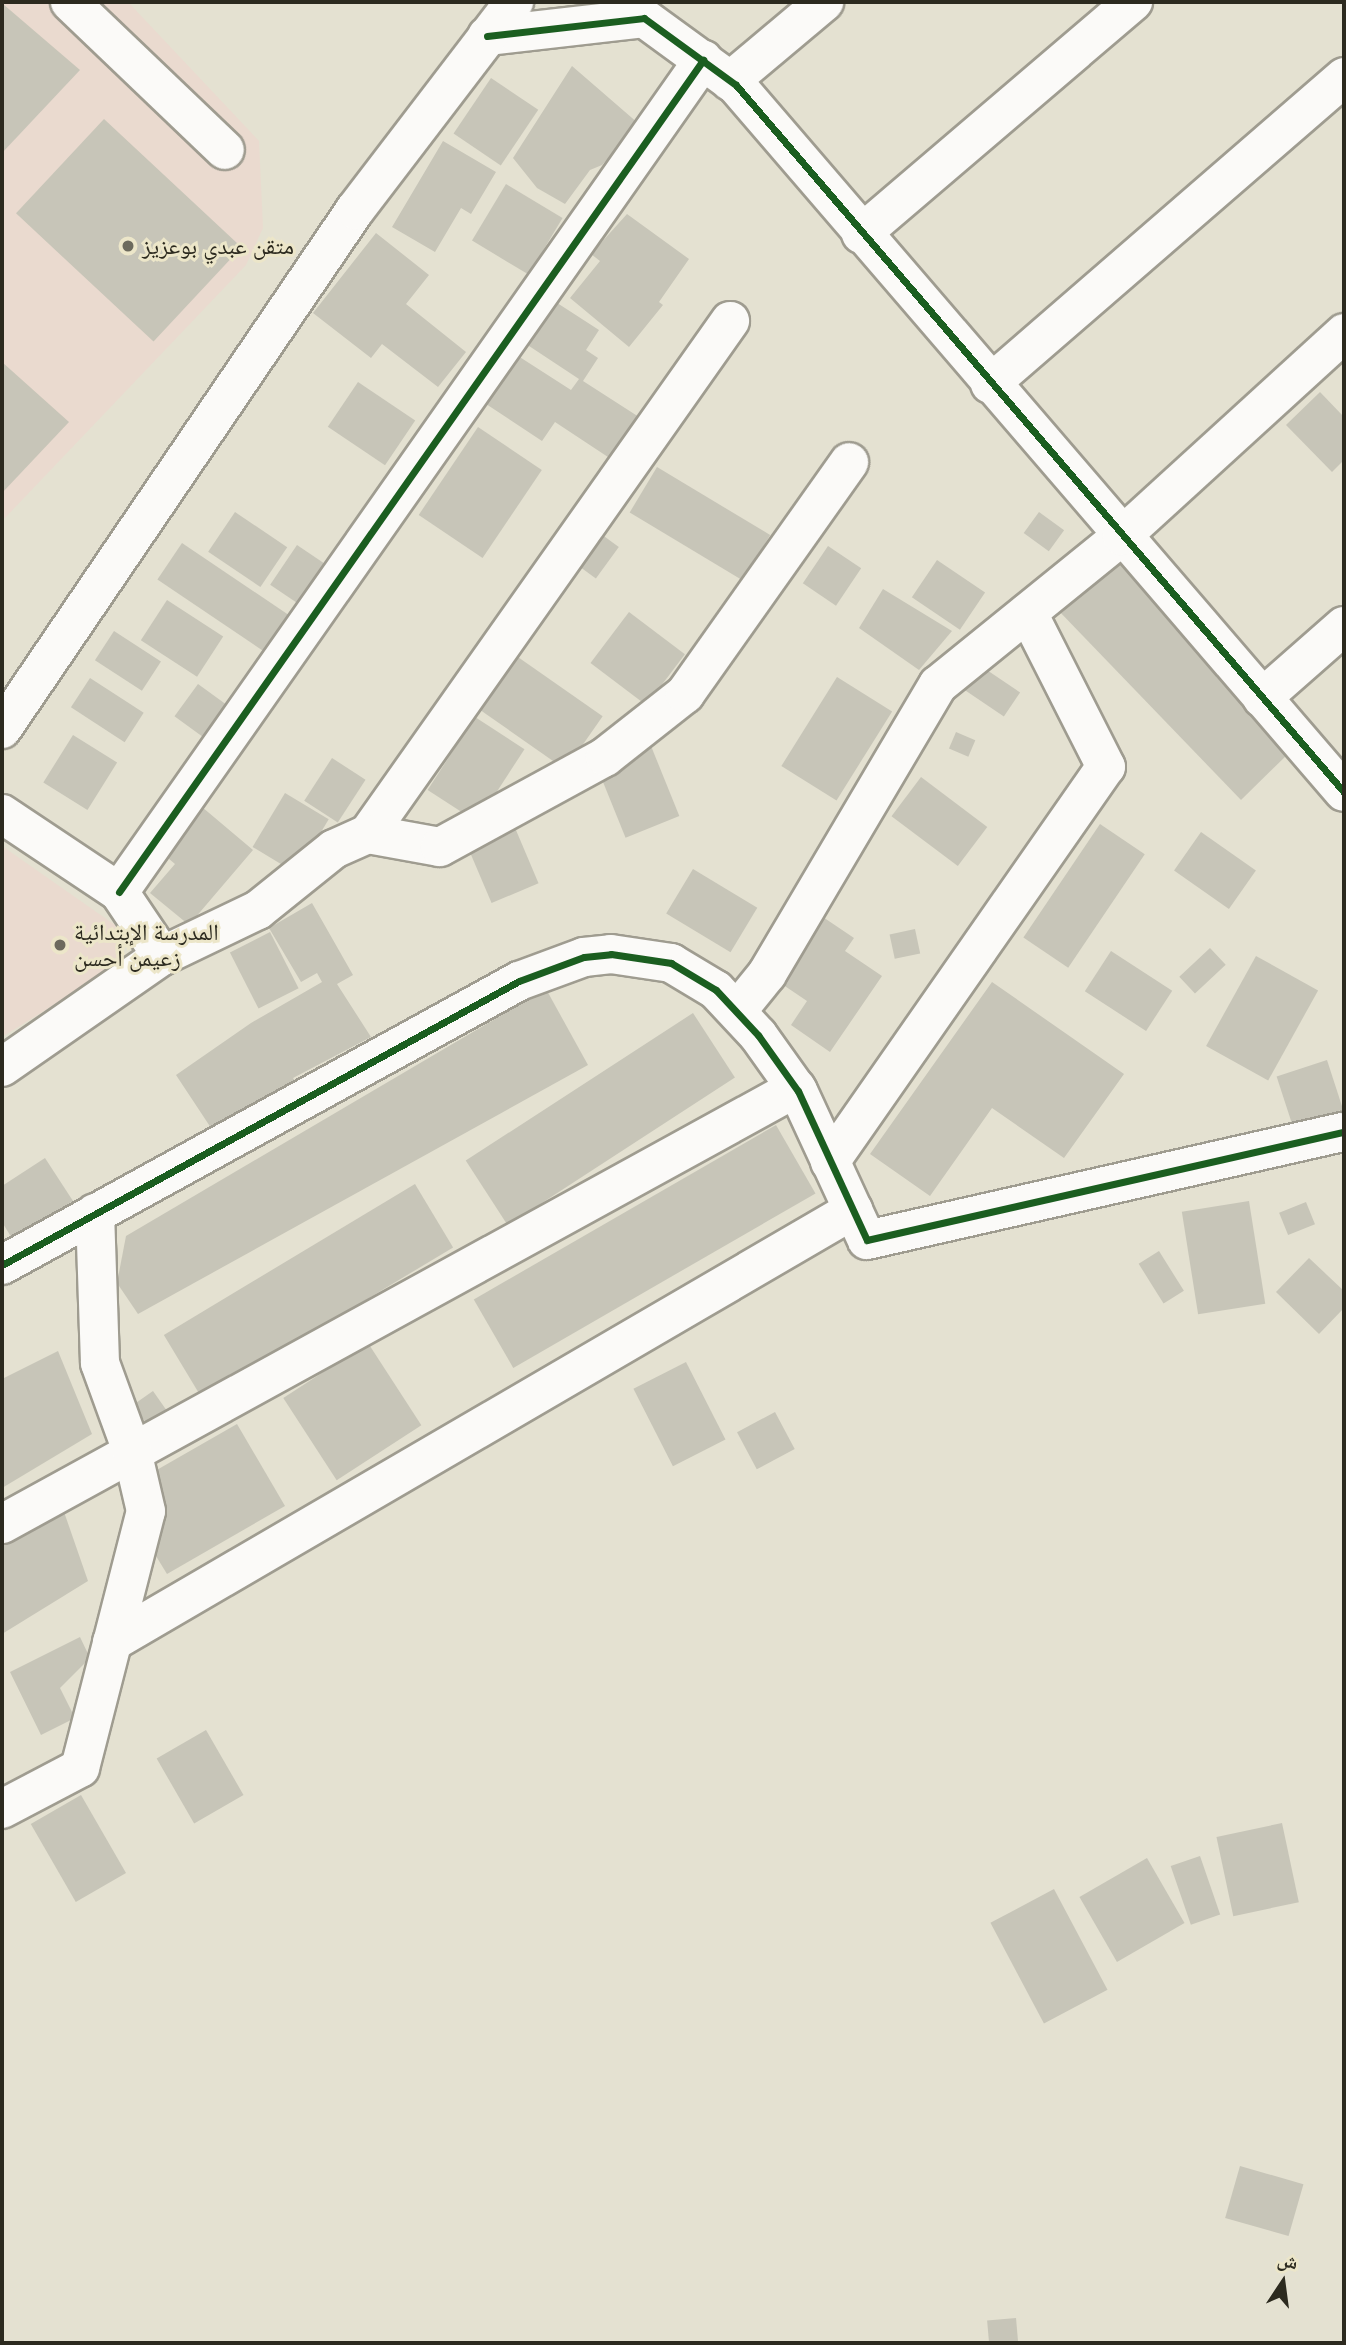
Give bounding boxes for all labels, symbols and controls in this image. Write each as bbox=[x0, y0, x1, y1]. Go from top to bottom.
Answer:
place label: متقن عبدي بوعزيز bbox=[142, 232, 294, 260]
marker: متقن عبدي بوعزيز bbox=[120, 238, 136, 254]
place label: المدرسة الإبتدائية زعيمن أحسن bbox=[74, 918, 219, 972]
marker: المدرسة الإبتدائية زعيمن أحسن bbox=[52, 937, 68, 953]
north arrow bbox=[1248, 2247, 1318, 2317]
text: ش bbox=[1275, 2248, 1300, 2275]

